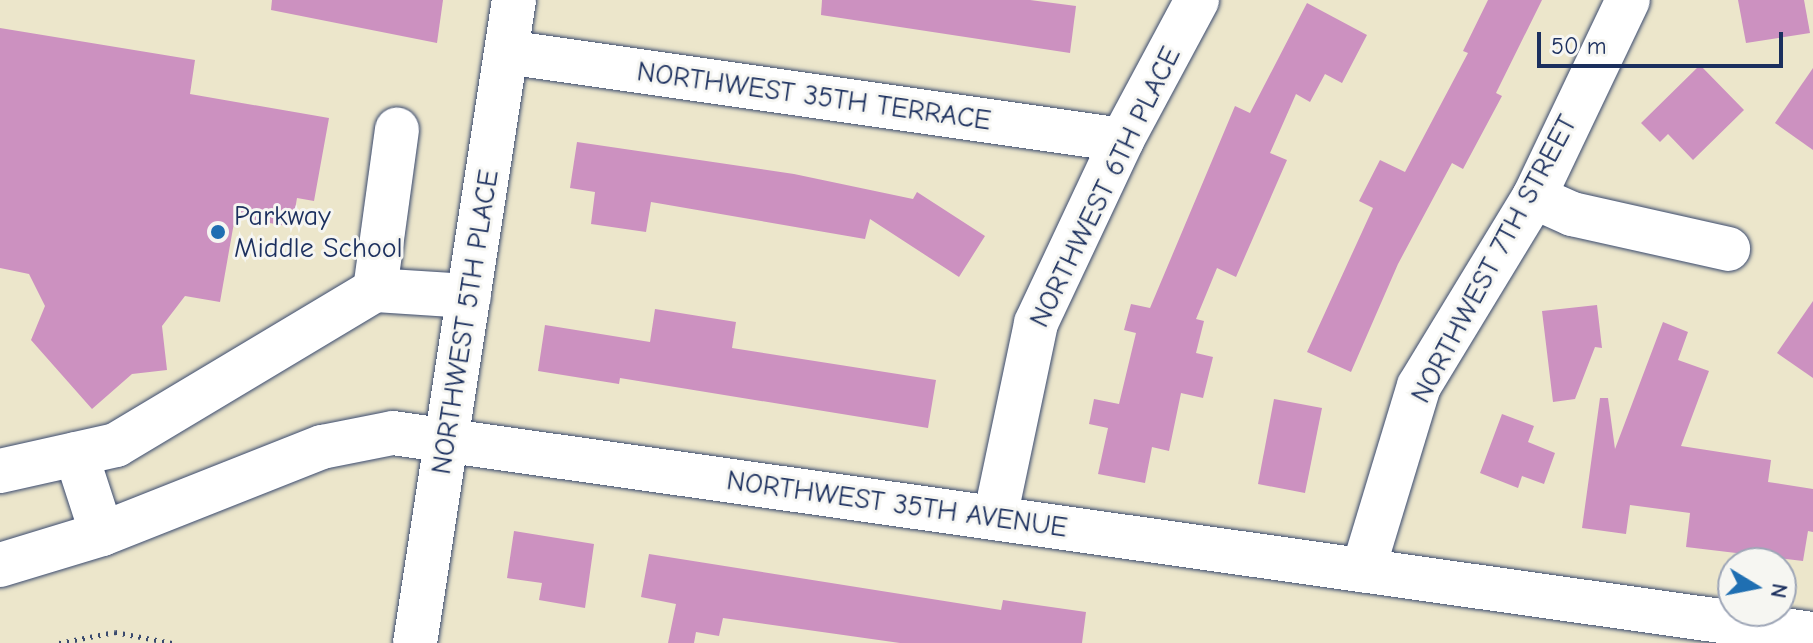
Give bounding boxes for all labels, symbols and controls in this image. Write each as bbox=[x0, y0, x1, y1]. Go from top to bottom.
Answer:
scale bar bbox=[1541, 16, 1787, 66]
text: 50 m bbox=[1551, 32, 1607, 60]
street label: NORTHWEST 6TH PLACE bbox=[1022, 41, 1188, 333]
street label: NORTHWEST 35TH TERRACE bbox=[635, 55, 993, 137]
street label: NORTHWEST 7TH STREET bbox=[1404, 109, 1584, 409]
street label: NORTHWEST 5TH PLACE bbox=[424, 167, 506, 477]
place label: Parkway Middle School bbox=[234, 199, 403, 265]
marker: Parkway Middle School bbox=[209, 223, 227, 241]
street label: NORTHWEST 35TH AVENUE bbox=[724, 463, 1070, 545]
north arrow bbox=[1717, 547, 1797, 627]
text: N bbox=[1765, 581, 1793, 600]

